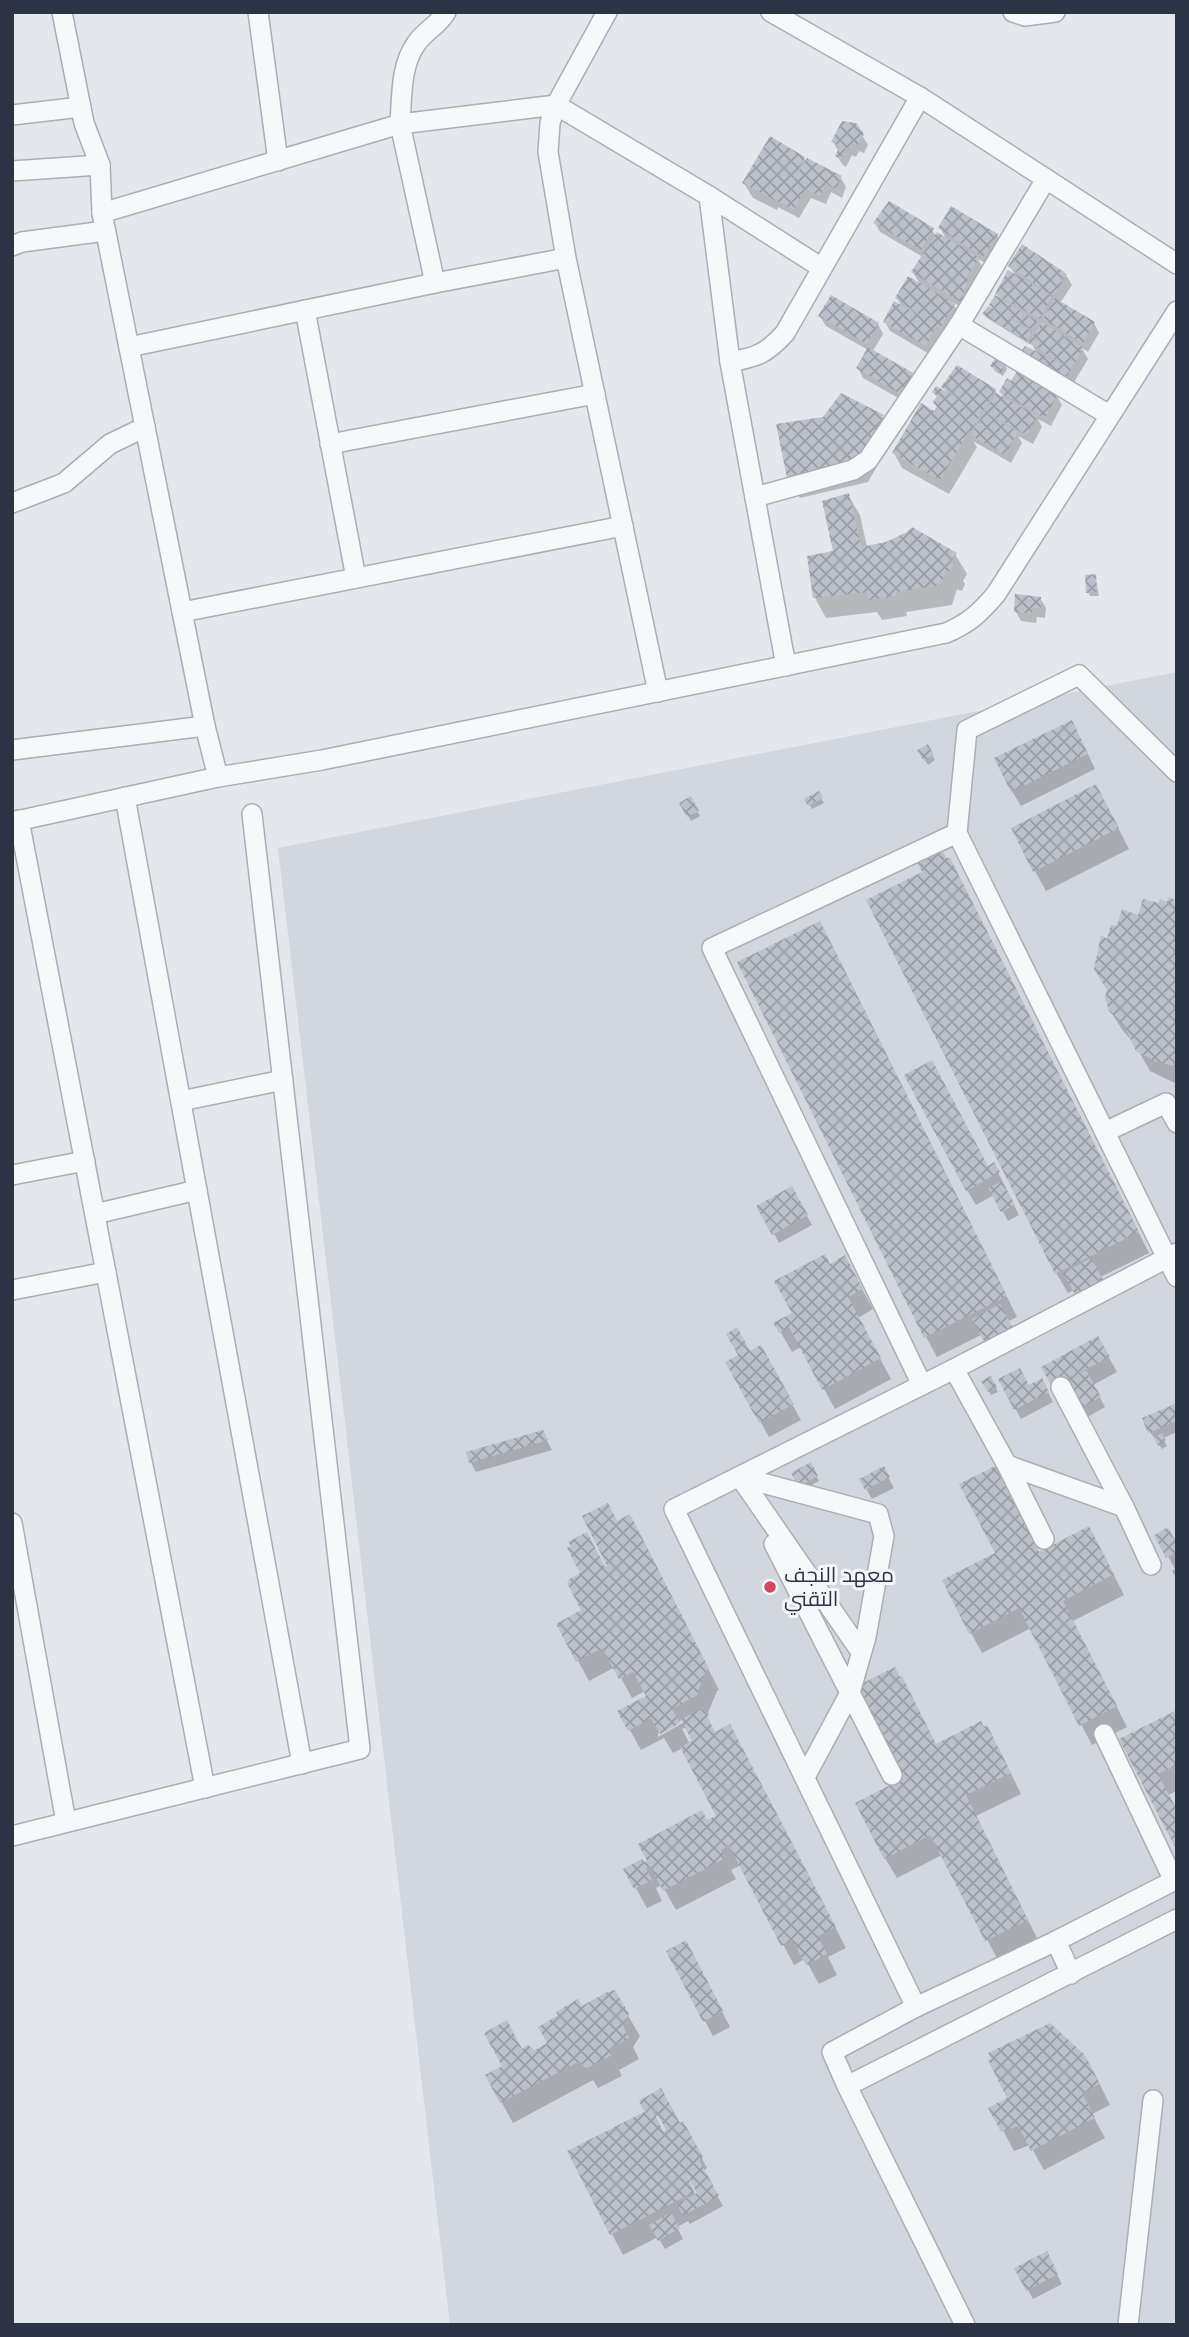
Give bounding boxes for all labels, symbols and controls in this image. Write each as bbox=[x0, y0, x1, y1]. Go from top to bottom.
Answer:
place label: معهد النجف التقني bbox=[784, 1561, 894, 1615]
marker: معهد النجف التقني bbox=[762, 1579, 778, 1595]

